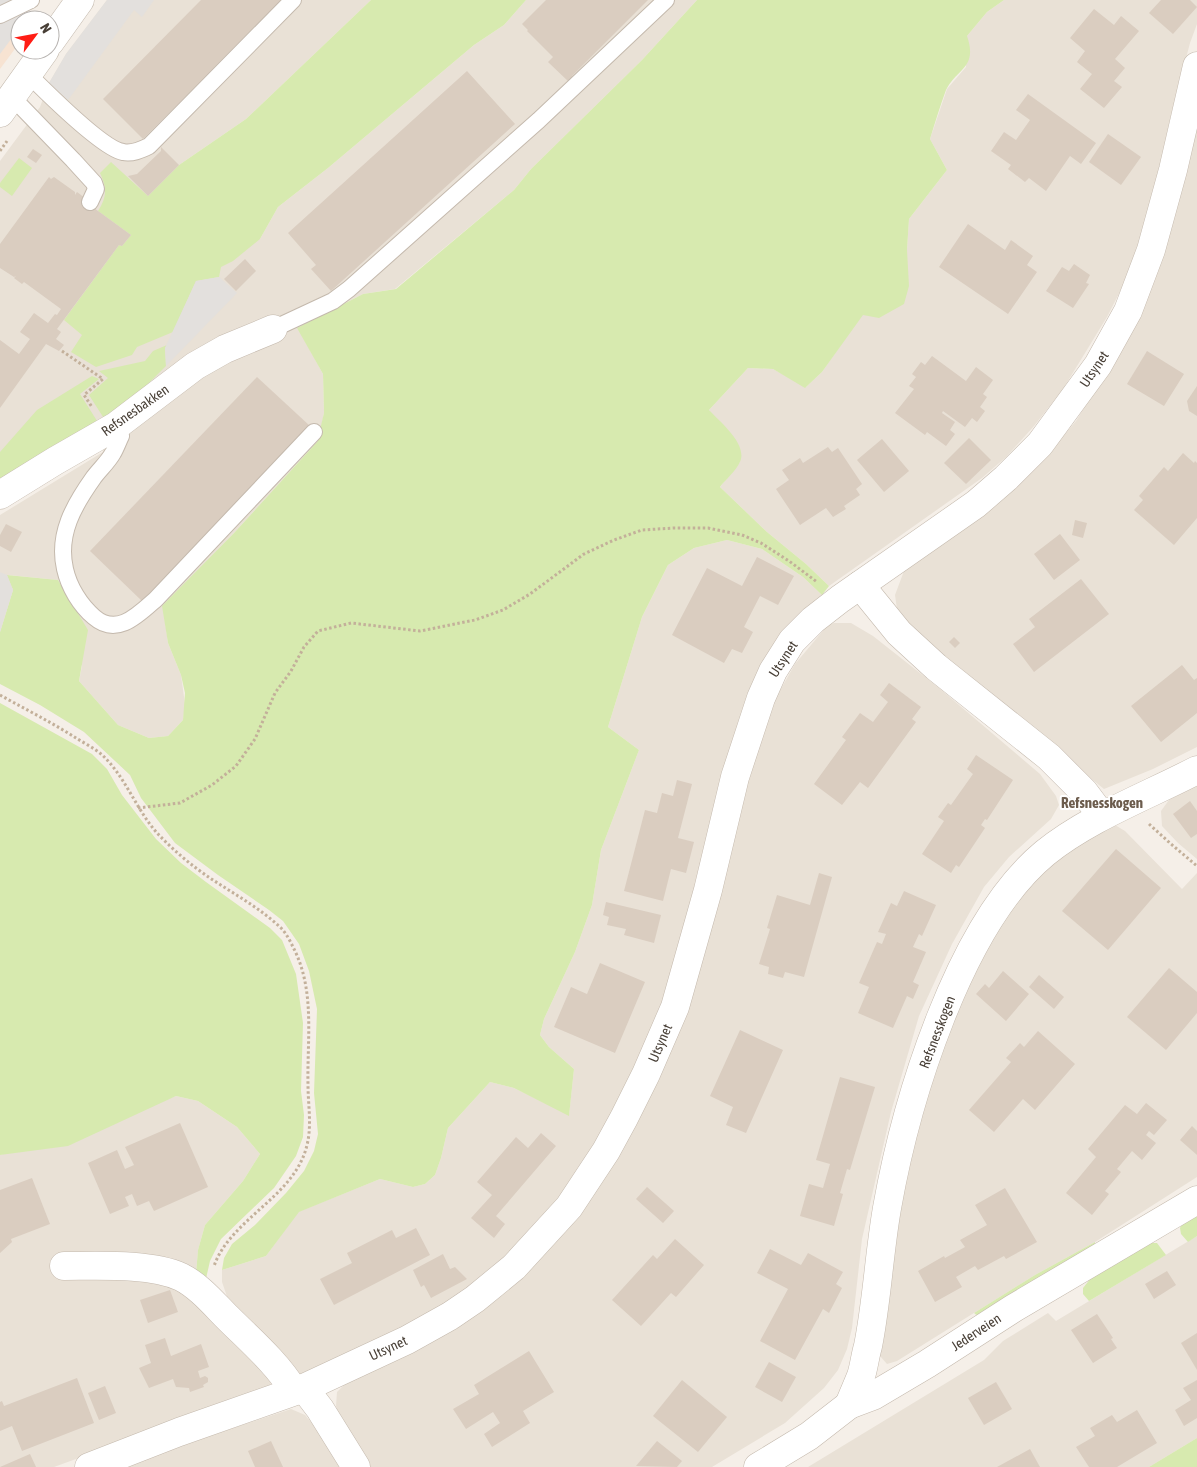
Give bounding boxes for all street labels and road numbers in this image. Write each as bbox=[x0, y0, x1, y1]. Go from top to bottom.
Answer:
street label: Utsynet bbox=[1076, 348, 1112, 390]
street label: Refsnesbakken bbox=[98, 381, 172, 439]
street label: Utsynet bbox=[765, 638, 801, 680]
street label: Refsnesskogen bbox=[916, 993, 958, 1071]
street label: Utsynet bbox=[645, 1021, 675, 1065]
street label: Jederveien bbox=[948, 1310, 1004, 1354]
street label: Utsynet bbox=[366, 1332, 410, 1364]

